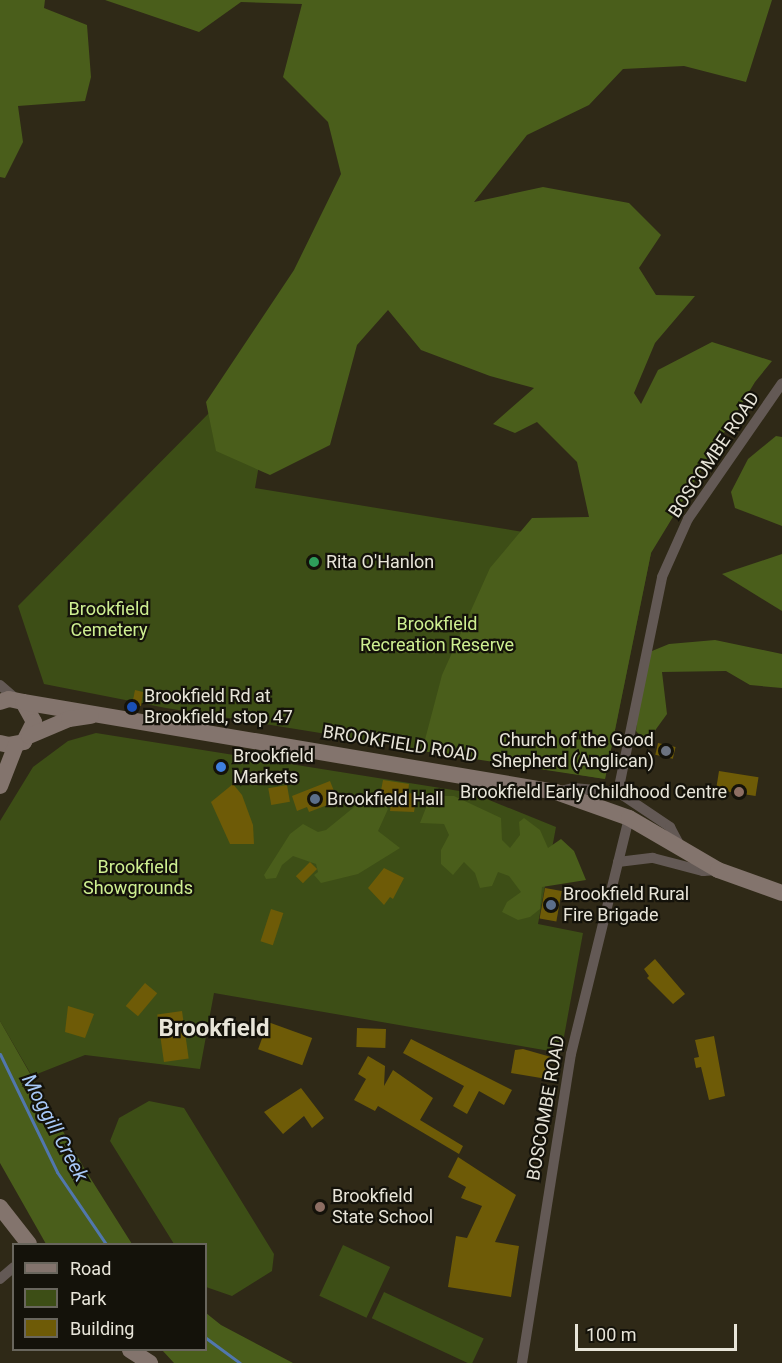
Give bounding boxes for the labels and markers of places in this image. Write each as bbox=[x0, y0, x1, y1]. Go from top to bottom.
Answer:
place label: Rita O'Hanlon bbox=[326, 551, 434, 573]
marker: Rita O'Hanlon bbox=[307, 555, 321, 569]
place label: Brookfield Rd at Brookfield, stop 47 bbox=[144, 686, 293, 728]
marker: Brookfield Rd at Brookfield, stop 47 bbox=[125, 700, 139, 714]
place label: Church of the Good Shepherd (Anglican) bbox=[492, 730, 654, 772]
marker: Church of the Good Shepherd (Anglican) bbox=[659, 744, 673, 758]
place label: Brookfield Markets bbox=[233, 746, 314, 789]
marker: Brookfield Markets bbox=[214, 760, 228, 774]
place label: Brookfield Early Childhood Centre bbox=[460, 781, 727, 803]
marker: Brookfield Early Childhood Centre bbox=[732, 785, 746, 799]
place label: Brookfield Hall bbox=[327, 788, 444, 810]
marker: Brookfield Hall bbox=[308, 792, 322, 806]
place label: Brookfield Rural Fire Brigade bbox=[563, 884, 689, 926]
marker: Brookfield Rural Fire Brigade bbox=[544, 898, 558, 912]
place label: Brookfield State School bbox=[332, 1186, 433, 1228]
marker: Brookfield State School bbox=[313, 1200, 327, 1214]

